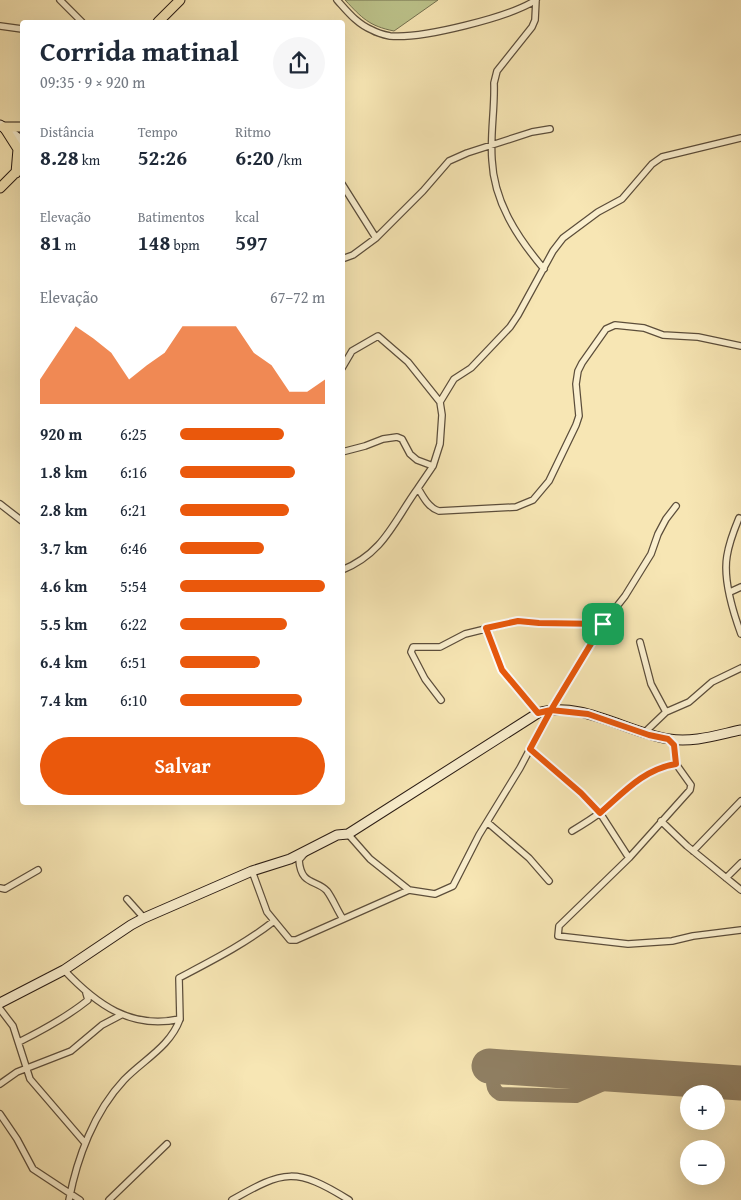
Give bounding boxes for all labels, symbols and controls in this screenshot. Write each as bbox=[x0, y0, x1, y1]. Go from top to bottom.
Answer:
text: Corrida matinal bbox=[40, 30, 239, 71]
button: share bbox=[273, 37, 325, 89]
text: 09:35 · 9 × 920 m bbox=[40, 70, 145, 94]
text: Distância bbox=[40, 122, 94, 142]
text: Tempo bbox=[138, 122, 178, 142]
text: Ritmo bbox=[235, 122, 271, 142]
text: 8.28 bbox=[40, 142, 79, 173]
text: 52:26 bbox=[138, 142, 187, 173]
text: 6:20 bbox=[235, 142, 274, 173]
text: km bbox=[79, 150, 100, 170]
text: /km bbox=[274, 150, 302, 170]
text: Elevação bbox=[40, 207, 91, 227]
text: Batimentos bbox=[138, 207, 205, 227]
text: kcal bbox=[235, 207, 259, 227]
text: 81 bbox=[40, 227, 62, 258]
text: 148 bbox=[138, 227, 170, 258]
text: 597 bbox=[235, 227, 268, 258]
text: m bbox=[62, 235, 76, 255]
text: bpm bbox=[170, 235, 200, 255]
text: Elevação bbox=[40, 285, 98, 309]
text: 67–72 m bbox=[270, 285, 325, 309]
text: 920 m bbox=[40, 422, 82, 446]
text: 6:25 bbox=[120, 422, 147, 446]
text: 1.8 km bbox=[40, 460, 87, 484]
text: 6:16 bbox=[120, 460, 147, 484]
text: 2.8 km bbox=[40, 498, 87, 522]
text: 6:21 bbox=[120, 498, 147, 522]
text: 3.7 km bbox=[40, 536, 87, 560]
text: 6:46 bbox=[120, 536, 147, 560]
text: 4.6 km bbox=[40, 574, 87, 598]
text: 5:54 bbox=[120, 574, 147, 598]
pin bbox=[582, 603, 624, 645]
icon: arrive bbox=[589, 610, 617, 638]
text: 5.5 km bbox=[40, 612, 87, 636]
text: 6:22 bbox=[120, 612, 147, 636]
text: 6.4 km bbox=[40, 650, 87, 674]
text: 6:51 bbox=[120, 650, 147, 674]
text: 7.4 km bbox=[40, 688, 87, 712]
text: 6:10 bbox=[120, 688, 147, 712]
button: Salvar bbox=[40, 737, 325, 795]
map controls bbox=[680, 1085, 725, 1185]
button: + bbox=[680, 1085, 725, 1130]
button: − bbox=[680, 1140, 725, 1185]

